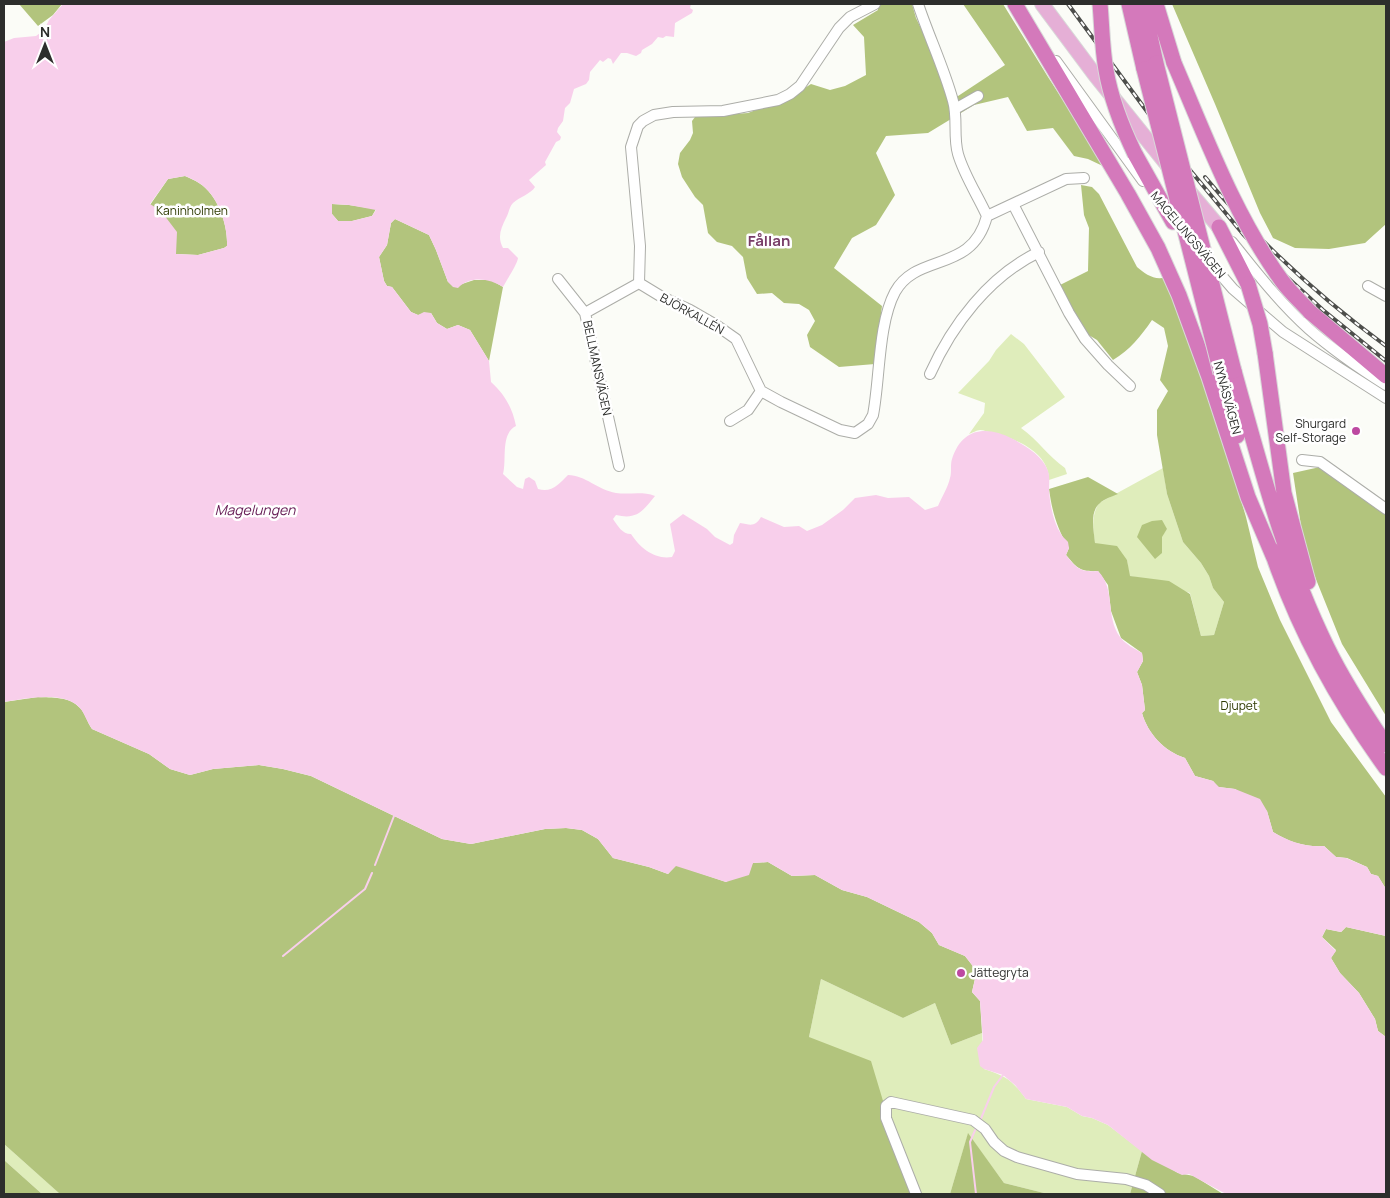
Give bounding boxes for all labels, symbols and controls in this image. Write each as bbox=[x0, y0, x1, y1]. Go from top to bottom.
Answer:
north arrow bbox=[20, 20, 70, 70]
text: N bbox=[40, 22, 50, 41]
street label: MAGELUNGSVÄGEN bbox=[1147, 188, 1230, 282]
park label: Kaninholmen bbox=[156, 202, 228, 219]
district label: Fållan bbox=[748, 230, 790, 251]
street label: BJÖRKALLÉN bbox=[657, 289, 728, 338]
street label: BELLMANSVÄGEN bbox=[579, 319, 616, 417]
street label: NYNÄSVÄGEN bbox=[1210, 359, 1245, 436]
place label: Shurgard Self-Storage bbox=[1276, 415, 1346, 446]
marker: Shurgard Self-Storage bbox=[1350, 425, 1362, 437]
water label: Magelungen bbox=[215, 500, 296, 519]
park label: Djupet bbox=[1220, 697, 1258, 714]
place label: Jättegryta bbox=[971, 964, 1029, 981]
marker: Jättegryta bbox=[955, 967, 967, 979]

